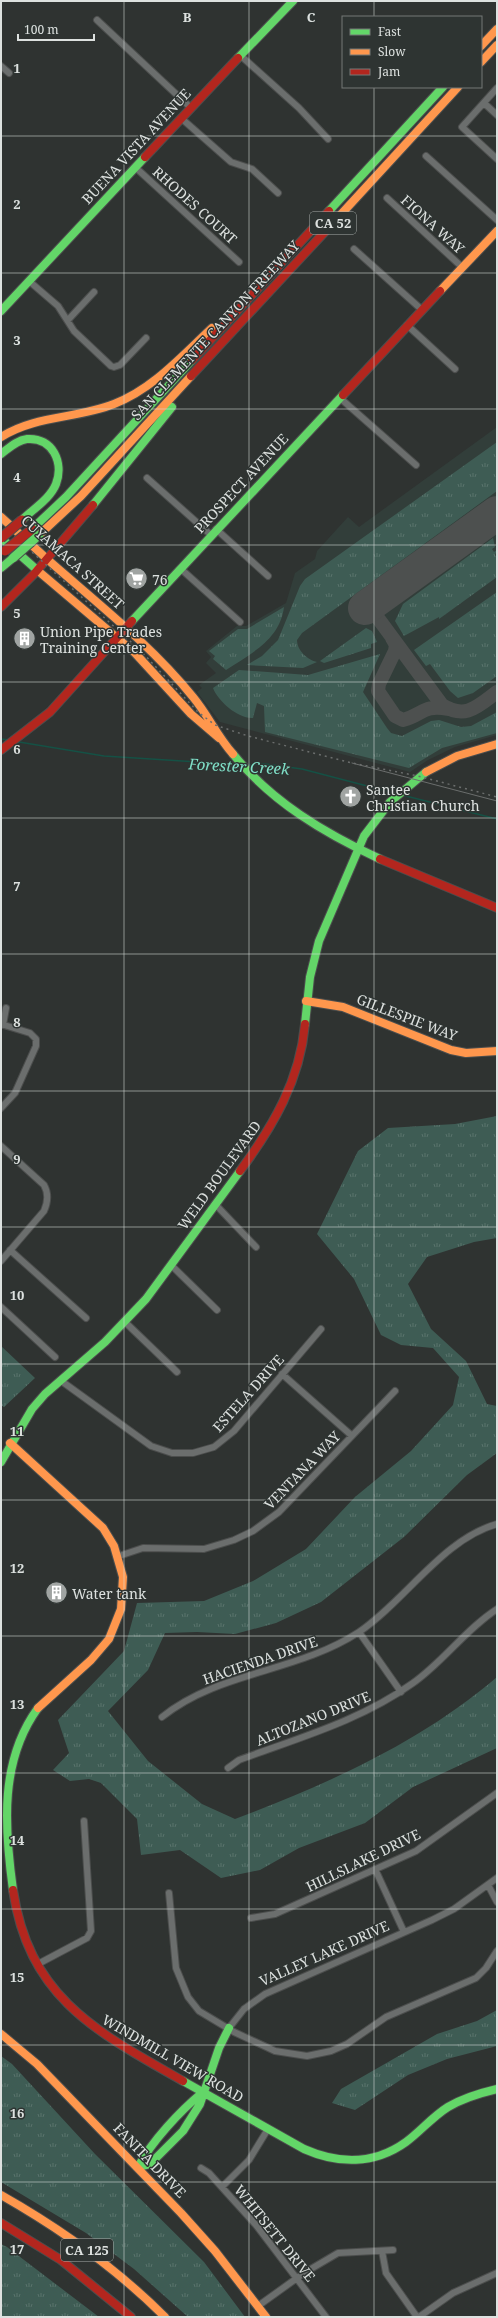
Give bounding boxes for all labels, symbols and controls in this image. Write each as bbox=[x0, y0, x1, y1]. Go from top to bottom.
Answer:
text: B bbox=[183, 8, 192, 26]
text: C bbox=[307, 8, 316, 26]
scale bar bbox=[18, 16, 94, 42]
legend bbox=[342, 16, 482, 88]
text: 100 m bbox=[24, 21, 59, 38]
text: Fast bbox=[378, 23, 401, 40]
text: Slow bbox=[378, 43, 406, 60]
text: 1 bbox=[13, 59, 21, 77]
text: Jam bbox=[377, 63, 400, 80]
street label: BUENA VISTA AVENUE bbox=[77, 84, 195, 208]
street label: RHODES COURT bbox=[149, 162, 242, 248]
street label: FIONA WAY bbox=[397, 190, 469, 258]
text: 2 bbox=[13, 195, 21, 213]
road number: CA 52 bbox=[310, 212, 356, 234]
street label: SAN CLEMENTE CANYON FREEWAY bbox=[126, 236, 304, 424]
text: 3 bbox=[13, 331, 21, 349]
street label: PROSPECT AVENUE bbox=[190, 429, 292, 537]
text: 4 bbox=[13, 468, 21, 486]
street label: CUYAMACA STREET bbox=[18, 511, 129, 614]
supermarket icon: 76 bbox=[123, 566, 149, 592]
place label: 76 bbox=[152, 570, 168, 589]
text: 5 bbox=[13, 604, 21, 622]
place label: Union Pipe Trades Training Center bbox=[40, 622, 162, 657]
building icon: Union Pipe Trades Training Center bbox=[12, 626, 38, 652]
text: 6 bbox=[13, 740, 21, 758]
water label: Forester Creek bbox=[187, 753, 291, 779]
place label: Santee Christian Church bbox=[366, 780, 480, 815]
church icon: Santee Christian Church bbox=[337, 784, 363, 810]
text: 7 bbox=[13, 877, 21, 895]
street label: GILLESPIE WAY bbox=[354, 989, 460, 1045]
text: 8 bbox=[13, 1013, 21, 1031]
street label: WELD BOULEVARD bbox=[173, 1117, 265, 1233]
text: 9 bbox=[13, 1150, 21, 1168]
text: 10 bbox=[10, 1286, 24, 1304]
street label: ESTELA DRIVE bbox=[208, 1350, 288, 1436]
text: 11 bbox=[10, 1422, 24, 1440]
street label: VENTANA WAY bbox=[260, 1427, 344, 1513]
text: 12 bbox=[10, 1559, 24, 1577]
building icon: Water tank bbox=[44, 1580, 70, 1606]
place label: Water tank bbox=[72, 1584, 147, 1603]
street label: HACIENDA DRIVE bbox=[200, 1631, 320, 1689]
street label: ALTOZANO DRIVE bbox=[253, 1686, 373, 1750]
text: 13 bbox=[10, 1695, 24, 1713]
street label: HILLSLAKE DRIVE bbox=[303, 1824, 423, 1896]
text: 14 bbox=[10, 1831, 25, 1849]
street label: VALLEY LAKE DRIVE bbox=[256, 1916, 392, 1990]
text: 15 bbox=[10, 1968, 24, 1986]
street label: WINDMILL VIEW ROAD bbox=[99, 2010, 247, 2106]
text: 16 bbox=[10, 2104, 24, 2122]
street label: FANITA DRIVE bbox=[110, 2119, 191, 2202]
street label: WHITSETT DRIVE bbox=[230, 2181, 320, 2286]
road number: CA 125 bbox=[61, 2239, 113, 2261]
text: 17 bbox=[10, 2240, 24, 2258]

